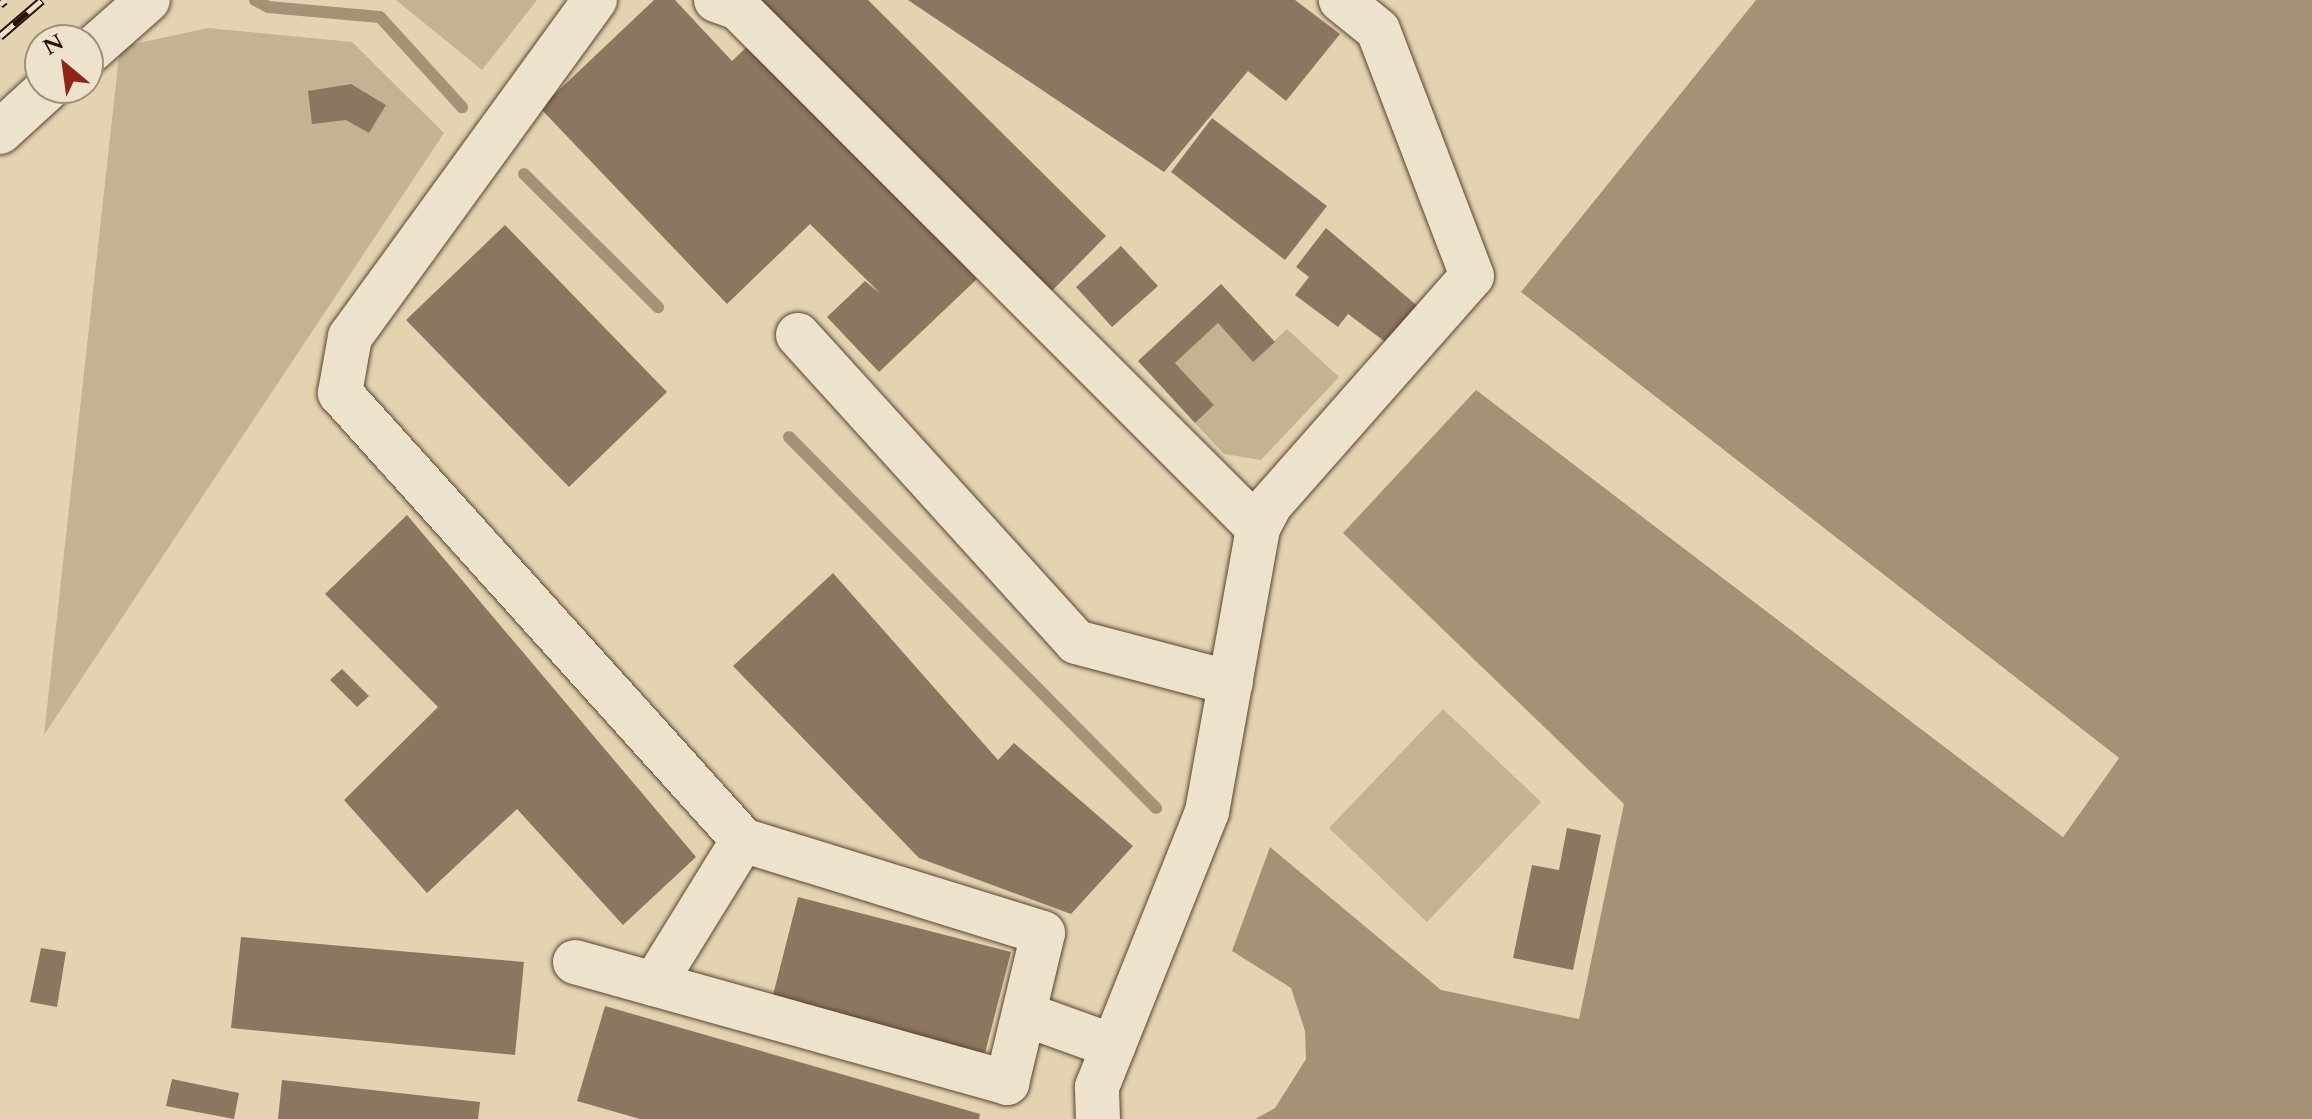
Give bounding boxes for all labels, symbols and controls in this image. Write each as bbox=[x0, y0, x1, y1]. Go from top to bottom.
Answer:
north arrow bbox=[24, 24, 104, 104]
text: N bbox=[38, 27, 69, 63]

